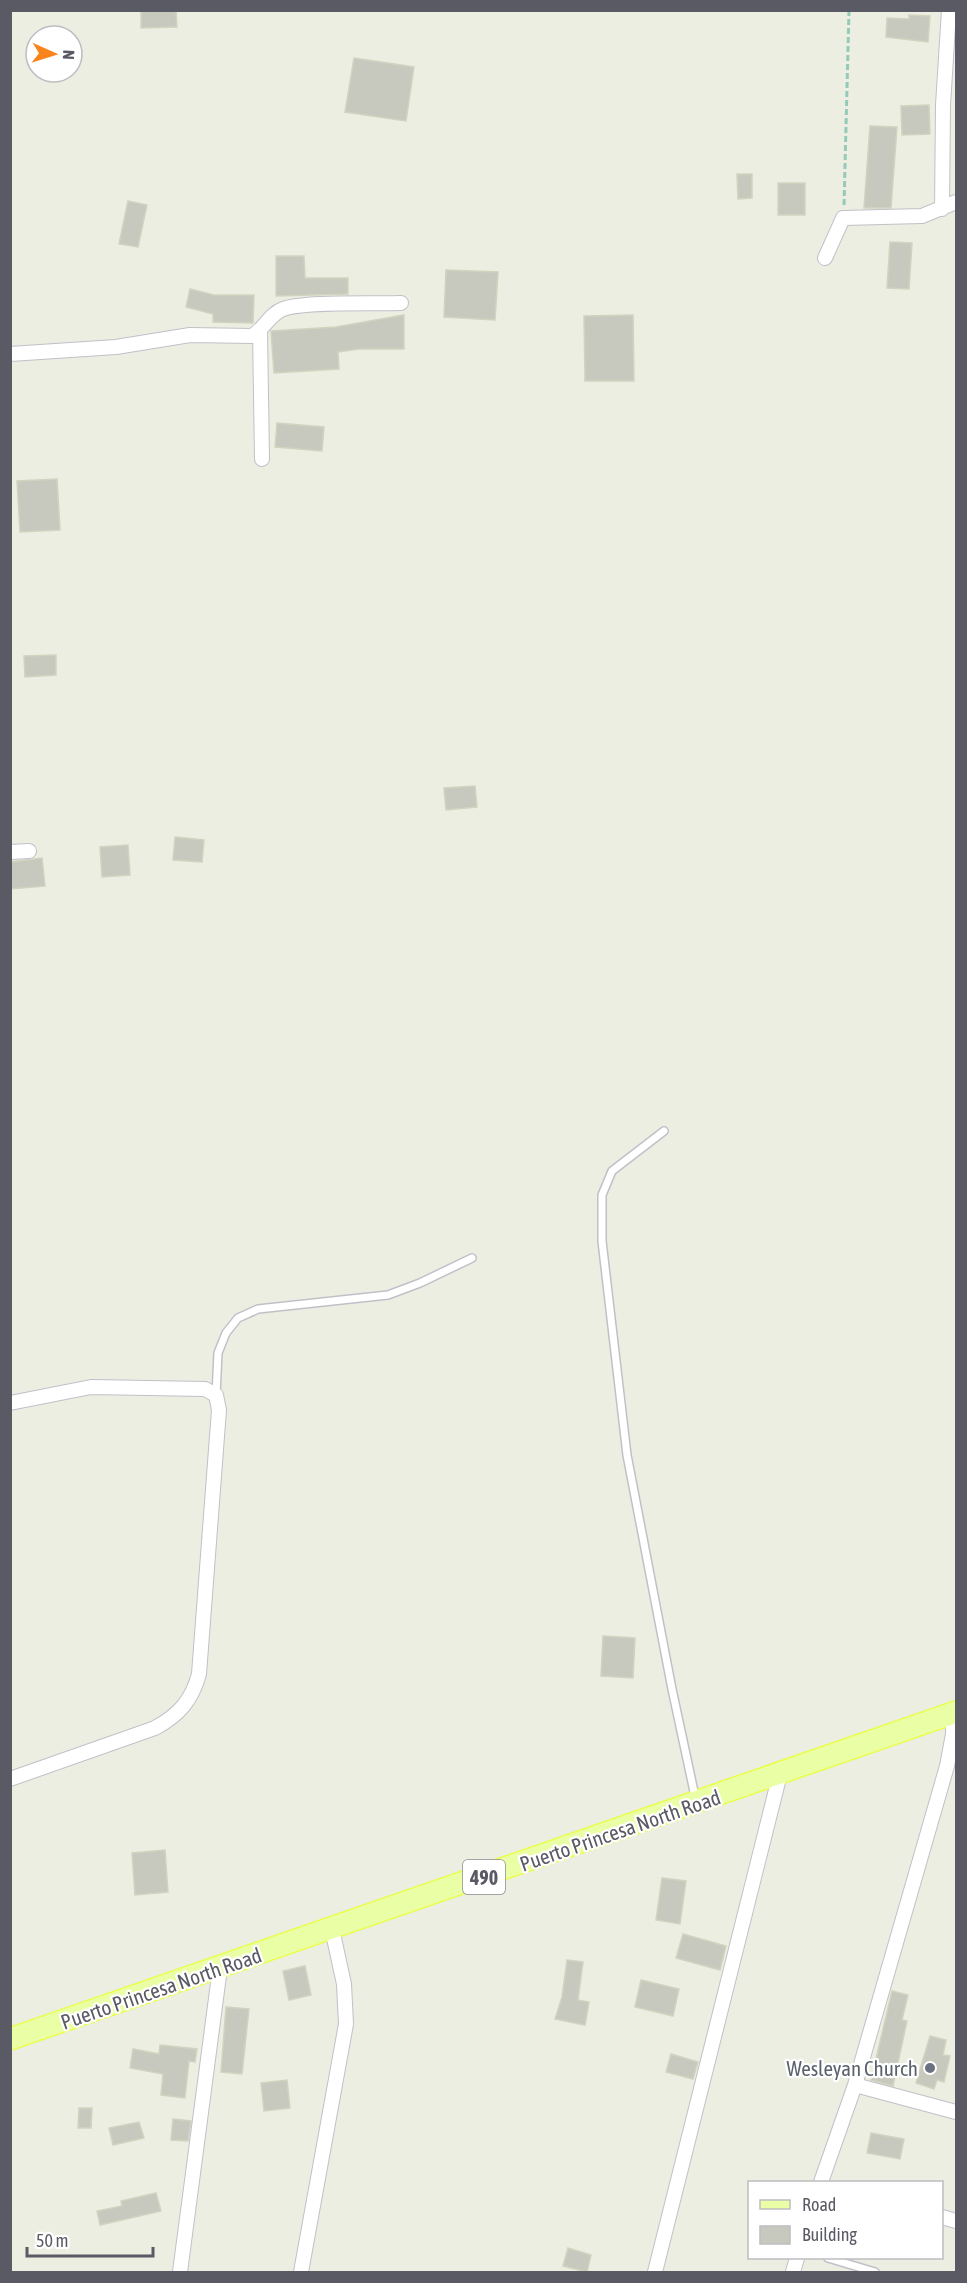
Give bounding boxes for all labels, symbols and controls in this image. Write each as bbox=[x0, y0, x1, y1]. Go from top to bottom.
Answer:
north arrow bbox=[24, 24, 84, 84]
text: N bbox=[60, 50, 78, 60]
street label: Puerto Princesa North Road bbox=[516, 1784, 724, 1876]
road number: 490 bbox=[463, 1860, 505, 1894]
street label: Puerto Princesa North Road bbox=[57, 1942, 265, 2034]
place label: Wesleyan Church bbox=[787, 2056, 918, 2080]
marker: Wesleyan Church bbox=[923, 2061, 937, 2075]
legend bbox=[748, 2181, 943, 2259]
text: Road bbox=[802, 2194, 836, 2215]
scale bar bbox=[27, 2220, 153, 2258]
text: Building bbox=[802, 2224, 857, 2245]
text: 50 m bbox=[36, 2230, 68, 2251]

